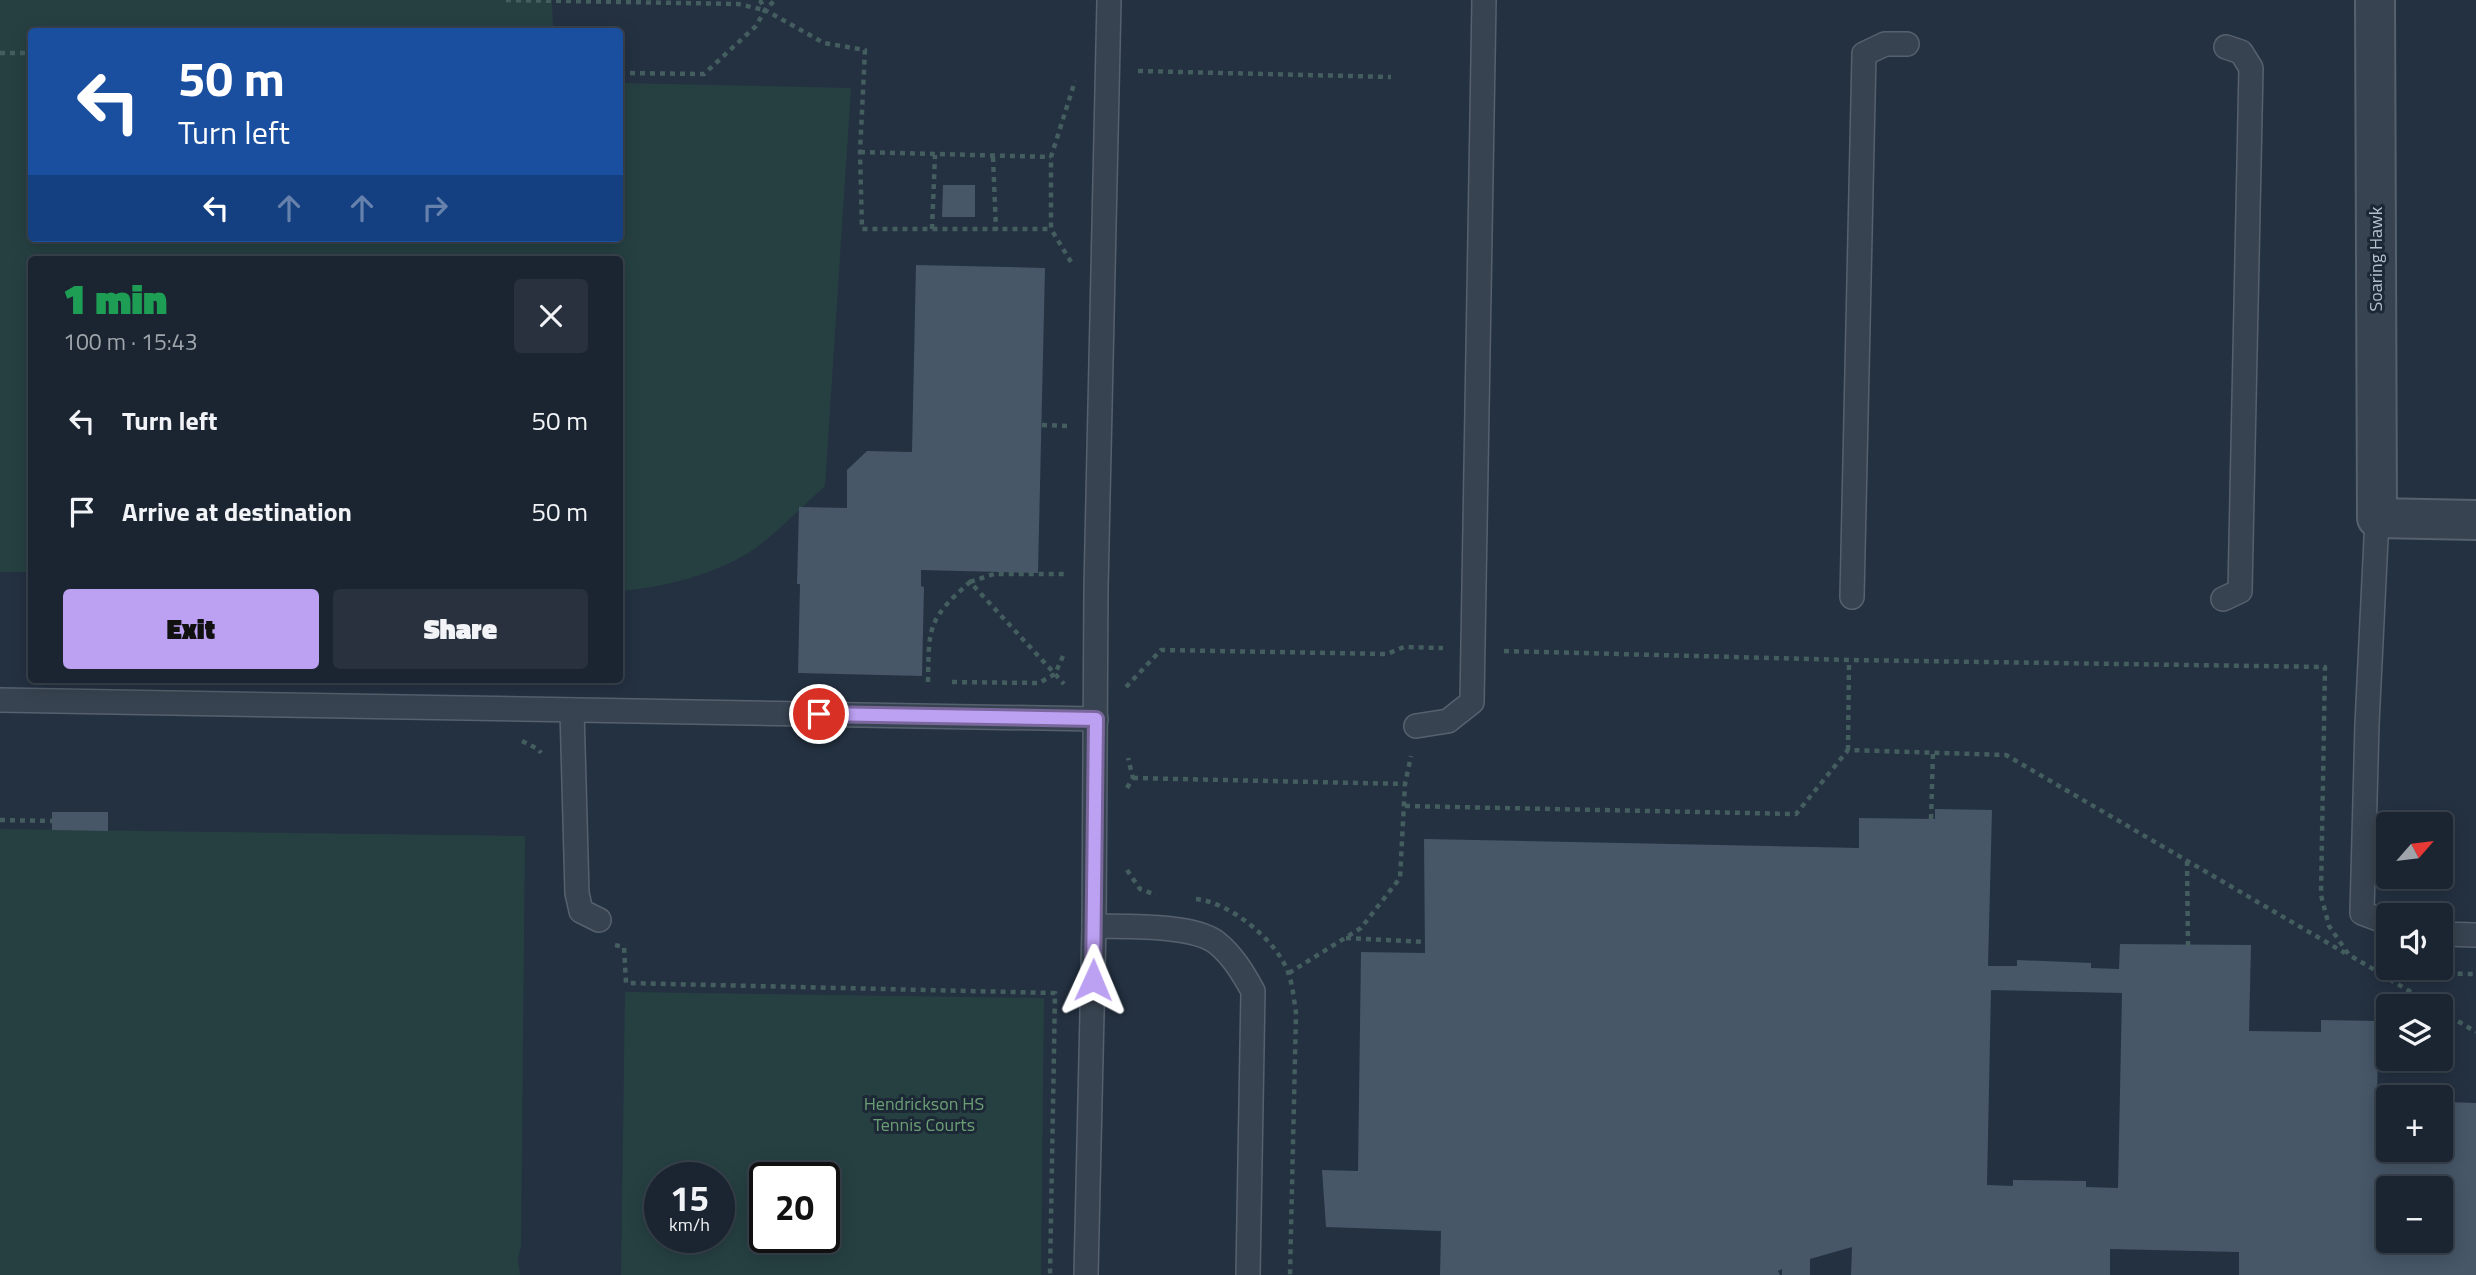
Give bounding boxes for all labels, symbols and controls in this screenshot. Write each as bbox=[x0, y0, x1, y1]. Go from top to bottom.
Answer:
text: 50 m bbox=[178, 40, 285, 115]
icon: left bbox=[63, 56, 154, 147]
text: Turn left bbox=[178, 108, 290, 156]
icon: left bbox=[197, 189, 235, 227]
icon: ahead bbox=[270, 189, 308, 227]
icon: ahead bbox=[343, 189, 381, 227]
icon: right bbox=[416, 189, 454, 227]
street label: Soaring Hawk bbox=[2362, 206, 2389, 311]
text: 1 min bbox=[63, 266, 167, 330]
button: close bbox=[514, 279, 588, 353]
text: 100 m · 15:43 bbox=[63, 324, 198, 359]
text: Turn left bbox=[122, 401, 217, 440]
text: 50 m bbox=[531, 401, 588, 440]
icon: left bbox=[63, 402, 101, 440]
text: Arrive at destination bbox=[122, 492, 352, 531]
text: 50 m bbox=[531, 492, 588, 531]
icon: arrive bbox=[63, 493, 101, 531]
button: Exit bbox=[63, 589, 319, 669]
button: Share bbox=[333, 589, 588, 669]
pin bbox=[789, 684, 849, 744]
icon: arrive bbox=[800, 695, 838, 733]
north arrow bbox=[2376, 812, 2454, 889]
map controls bbox=[2376, 812, 2453, 1253]
button: sound bbox=[2376, 903, 2453, 980]
position arrow bbox=[1056, 943, 1130, 1017]
button: layers bbox=[2376, 994, 2453, 1071]
button: + bbox=[2376, 1085, 2453, 1162]
park label: Hendrickson HS Tennis Courts bbox=[864, 1090, 984, 1138]
speed limit sign: 20 bbox=[749, 1162, 840, 1253]
text: 15 bbox=[670, 1171, 709, 1225]
button: − bbox=[2376, 1176, 2453, 1253]
text: km/h bbox=[669, 1211, 710, 1238]

